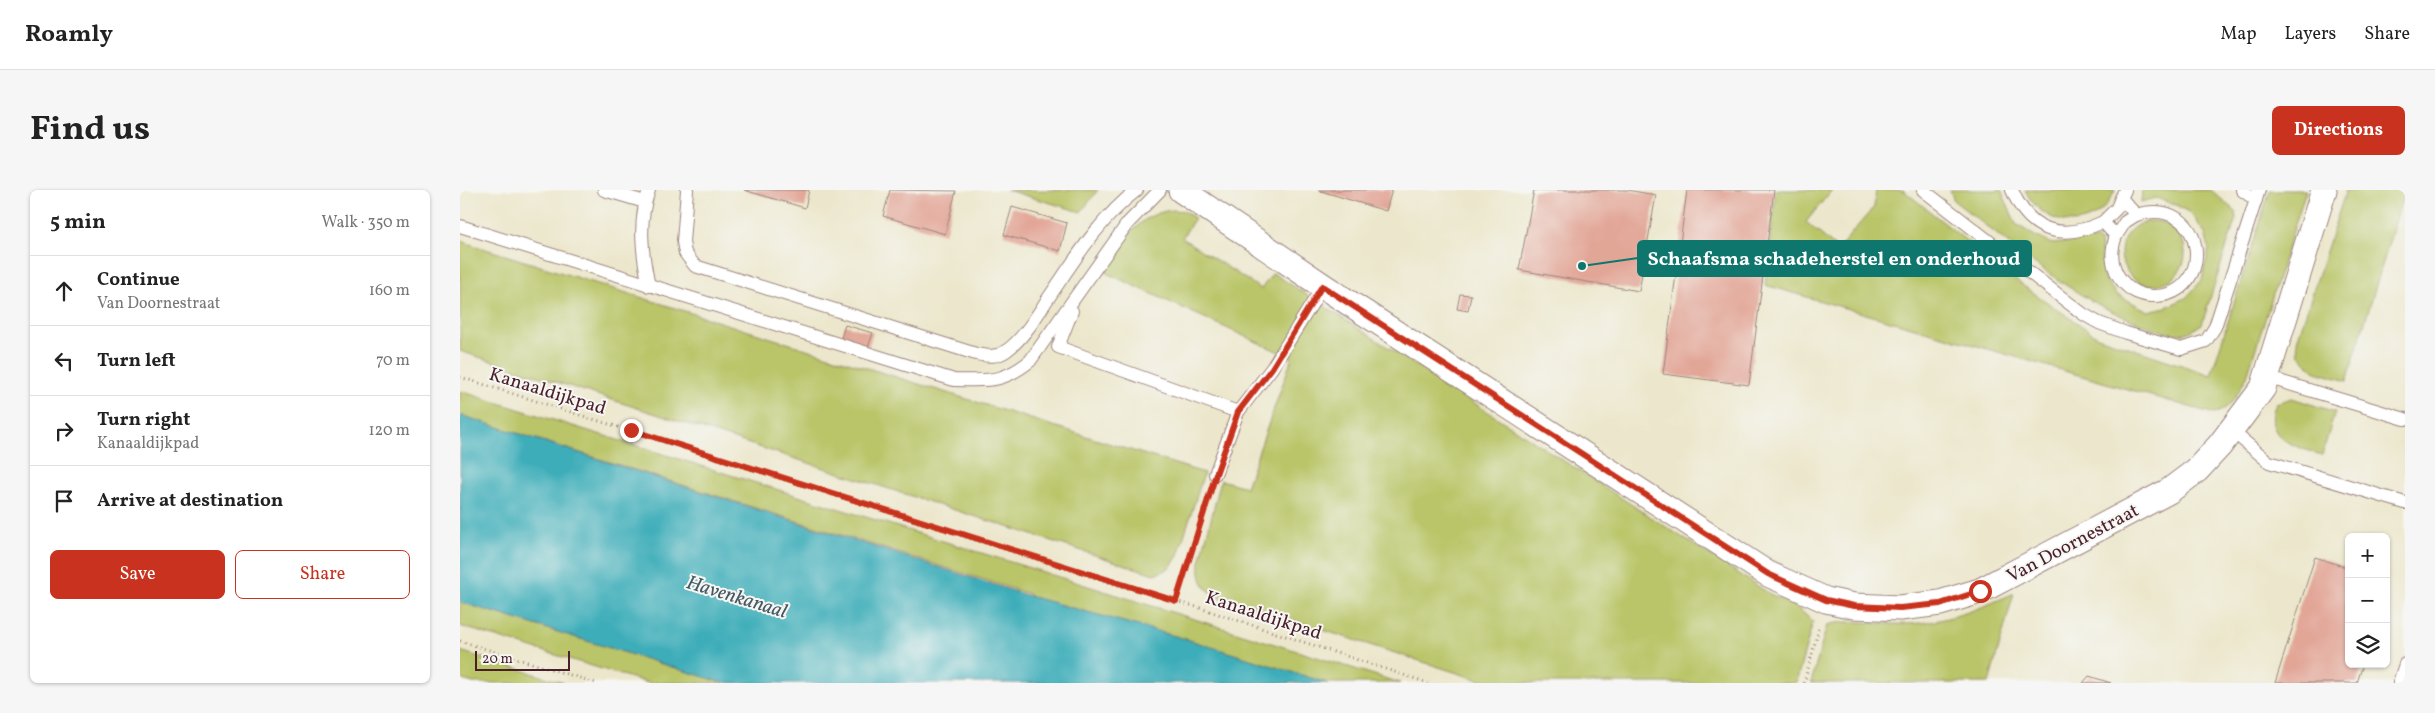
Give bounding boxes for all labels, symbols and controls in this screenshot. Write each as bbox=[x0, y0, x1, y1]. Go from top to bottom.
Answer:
text: Roamly bbox=[25, 18, 113, 52]
text: Map bbox=[2220, 22, 2256, 47]
text: Layers bbox=[2284, 22, 2336, 47]
text: Share bbox=[2364, 22, 2410, 47]
text: Find us bbox=[30, 106, 150, 154]
button: Directions bbox=[2272, 106, 2405, 155]
text: 5 min bbox=[50, 208, 106, 237]
text: Walk · 350 m bbox=[322, 212, 410, 234]
callout: Schaafsma schadeherstel en onderhoud bbox=[1638, 241, 2031, 276]
text: Schaafsma schadeherstel en onderhoud bbox=[1648, 246, 2020, 274]
text: Continue bbox=[97, 267, 180, 293]
icon: ahead bbox=[50, 277, 78, 305]
text: 160 m bbox=[369, 280, 410, 302]
text: Van Doornestraat bbox=[97, 293, 220, 315]
icon: left bbox=[50, 347, 78, 375]
text: Turn left bbox=[97, 348, 176, 374]
text: 70 m bbox=[376, 350, 410, 372]
street label: Kanaaldijkpad bbox=[486, 362, 609, 422]
text: Turn right bbox=[97, 407, 190, 433]
icon: right bbox=[50, 417, 78, 445]
route end bbox=[620, 419, 643, 442]
text: 120 m bbox=[368, 420, 410, 442]
text: Kanaaldijkpad bbox=[97, 433, 199, 455]
icon: arrive bbox=[50, 487, 78, 515]
text: Arrive at destination bbox=[97, 488, 283, 514]
street label: Van Doornestraat bbox=[2002, 498, 2144, 590]
map controls bbox=[2345, 533, 2390, 668]
button: + bbox=[2345, 533, 2390, 578]
button: Save bbox=[50, 550, 225, 599]
button: Share bbox=[235, 550, 410, 599]
water label: Havenkanaal bbox=[683, 569, 790, 626]
button: − bbox=[2345, 578, 2390, 623]
route start bbox=[1969, 580, 1992, 603]
street label: Kanaaldijkpad bbox=[1202, 585, 1325, 647]
button: layers bbox=[2345, 623, 2390, 668]
scale bar bbox=[475, 648, 570, 671]
text: 20 m bbox=[482, 650, 513, 669]

